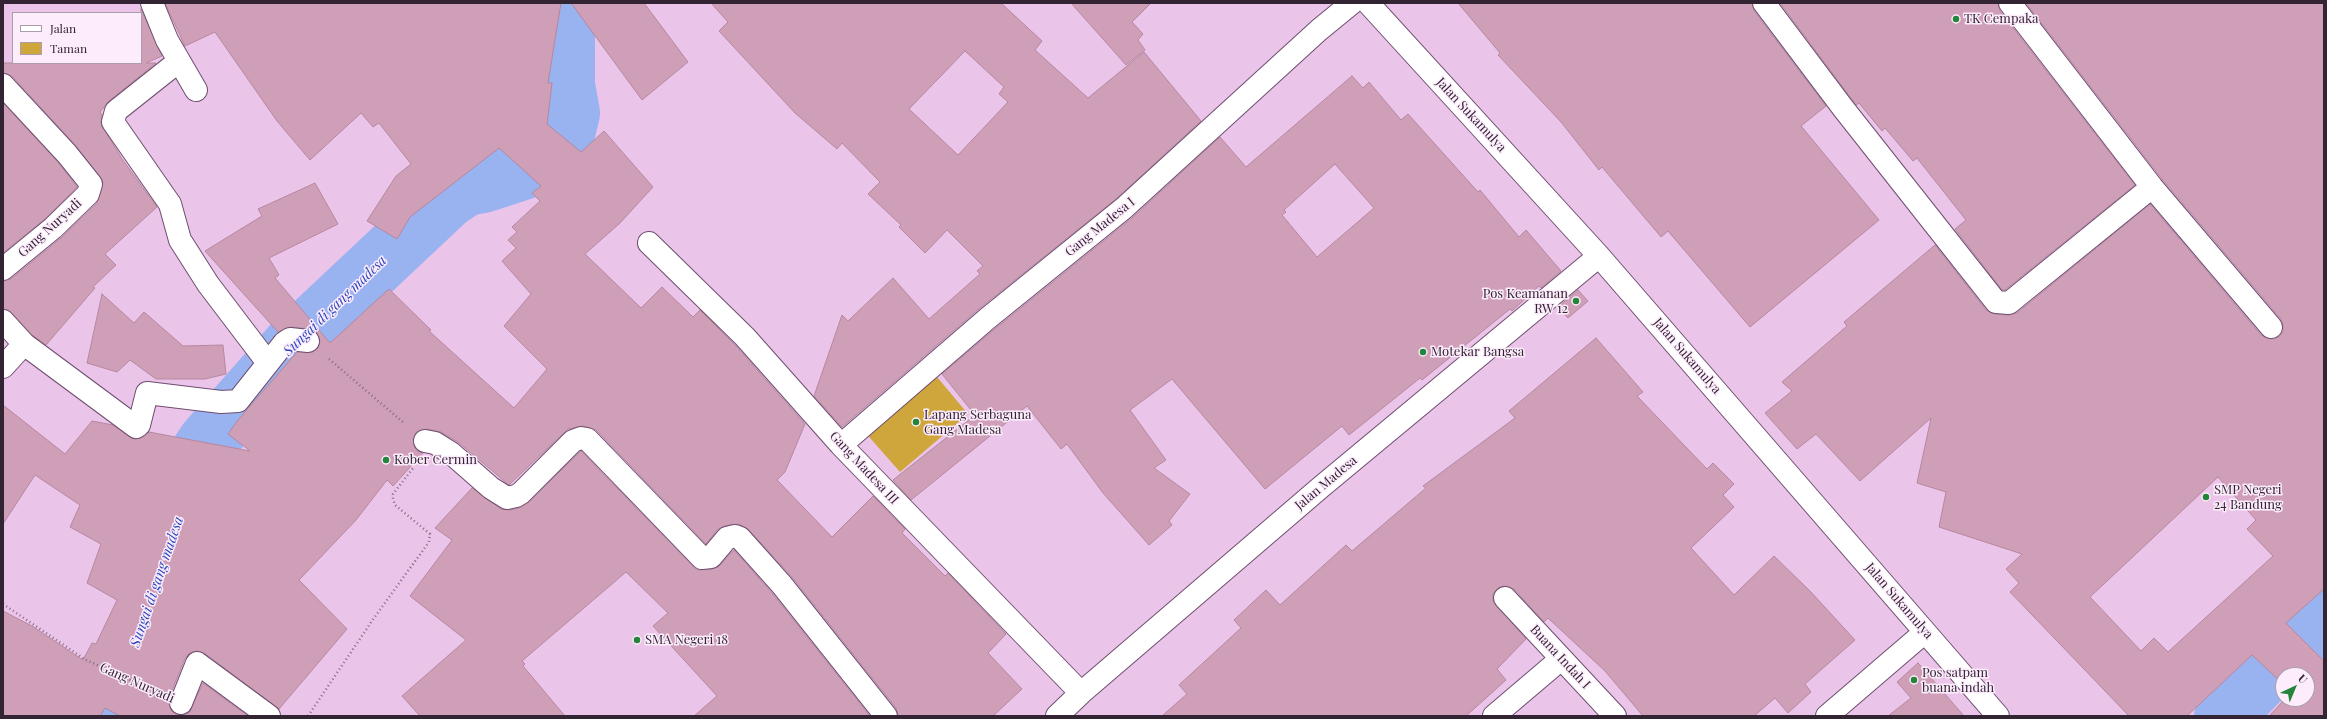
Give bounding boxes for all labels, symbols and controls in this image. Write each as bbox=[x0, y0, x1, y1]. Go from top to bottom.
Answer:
place label: TK Cempaka bbox=[1964, 11, 2038, 27]
legend bbox=[12, 12, 142, 64]
marker: TK Cempaka bbox=[1951, 14, 1961, 24]
text: Jalan bbox=[50, 20, 76, 36]
text: Taman bbox=[50, 40, 87, 56]
street label: Jalan Sukamulya bbox=[1433, 75, 1509, 155]
street label: Gang Madesa I bbox=[1062, 194, 1138, 260]
street label: Gang Nuryadi bbox=[15, 195, 85, 261]
water label: Sungai di gang madesa bbox=[280, 252, 390, 360]
place label: Pos Keamanan RW 12 bbox=[1483, 286, 1568, 317]
marker: Pos Keamanan RW 12 bbox=[1571, 296, 1581, 306]
street label: Jalan Sukamulya bbox=[1650, 315, 1724, 397]
place label: Motekar Bangsa bbox=[1431, 344, 1524, 360]
marker: Motekar Bangsa bbox=[1418, 347, 1428, 357]
place label: Lapang Serbaguna Gang Madesa bbox=[924, 407, 1031, 438]
marker: Lapang Serbaguna Gang Madesa bbox=[911, 417, 921, 427]
street label: Gang Madesa III bbox=[826, 428, 902, 508]
place label: Kober Cermin bbox=[394, 452, 477, 468]
street label: Jalan Madesa bbox=[1292, 453, 1360, 513]
marker: Kober Cermin bbox=[381, 455, 391, 465]
place label: SMP Negeri 24 Bandung bbox=[2214, 482, 2282, 513]
marker: SMP Negeri 24 Bandung bbox=[2201, 492, 2211, 502]
water label: Sungai di gang madesa bbox=[127, 514, 187, 650]
street label: Jalan Sukamulya bbox=[1862, 560, 1936, 642]
street label: Buana Indah I bbox=[1527, 622, 1593, 692]
place label: SMA Negeri 18 bbox=[645, 632, 728, 648]
marker: SMA Negeri 18 bbox=[632, 635, 642, 645]
street label: Gang Nuryadi bbox=[97, 660, 177, 706]
place label: Pos satpam buana indah bbox=[1922, 665, 1994, 696]
north arrow bbox=[2275, 667, 2315, 707]
text: U bbox=[2295, 671, 2311, 687]
marker: Pos satpam buana indah bbox=[1909, 675, 1919, 685]

